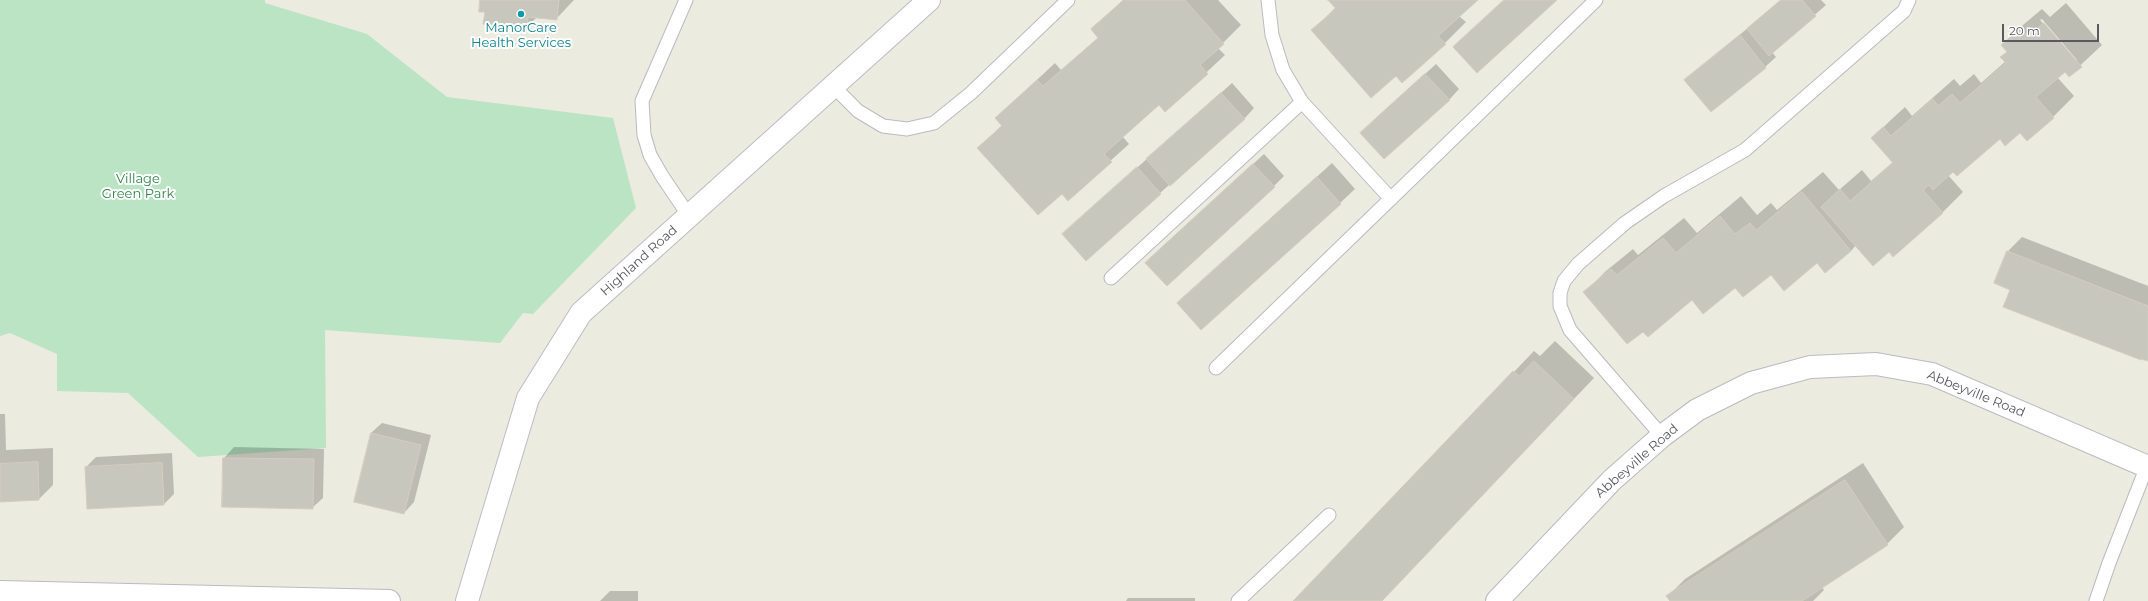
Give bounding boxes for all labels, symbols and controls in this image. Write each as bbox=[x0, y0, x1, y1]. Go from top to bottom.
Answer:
marker: ManorCare Health Services bbox=[516, 9, 526, 19]
scale bar bbox=[2004, 16, 2101, 42]
place label: ManorCare Health Services bbox=[471, 20, 571, 51]
text: 20 m bbox=[2009, 23, 2040, 38]
park label: Village Green Park bbox=[102, 171, 174, 202]
street label: Highland Road bbox=[597, 222, 681, 300]
street label: Abbeyville Road bbox=[1925, 367, 2027, 421]
street label: Abbeyville Road bbox=[1592, 421, 1682, 501]

